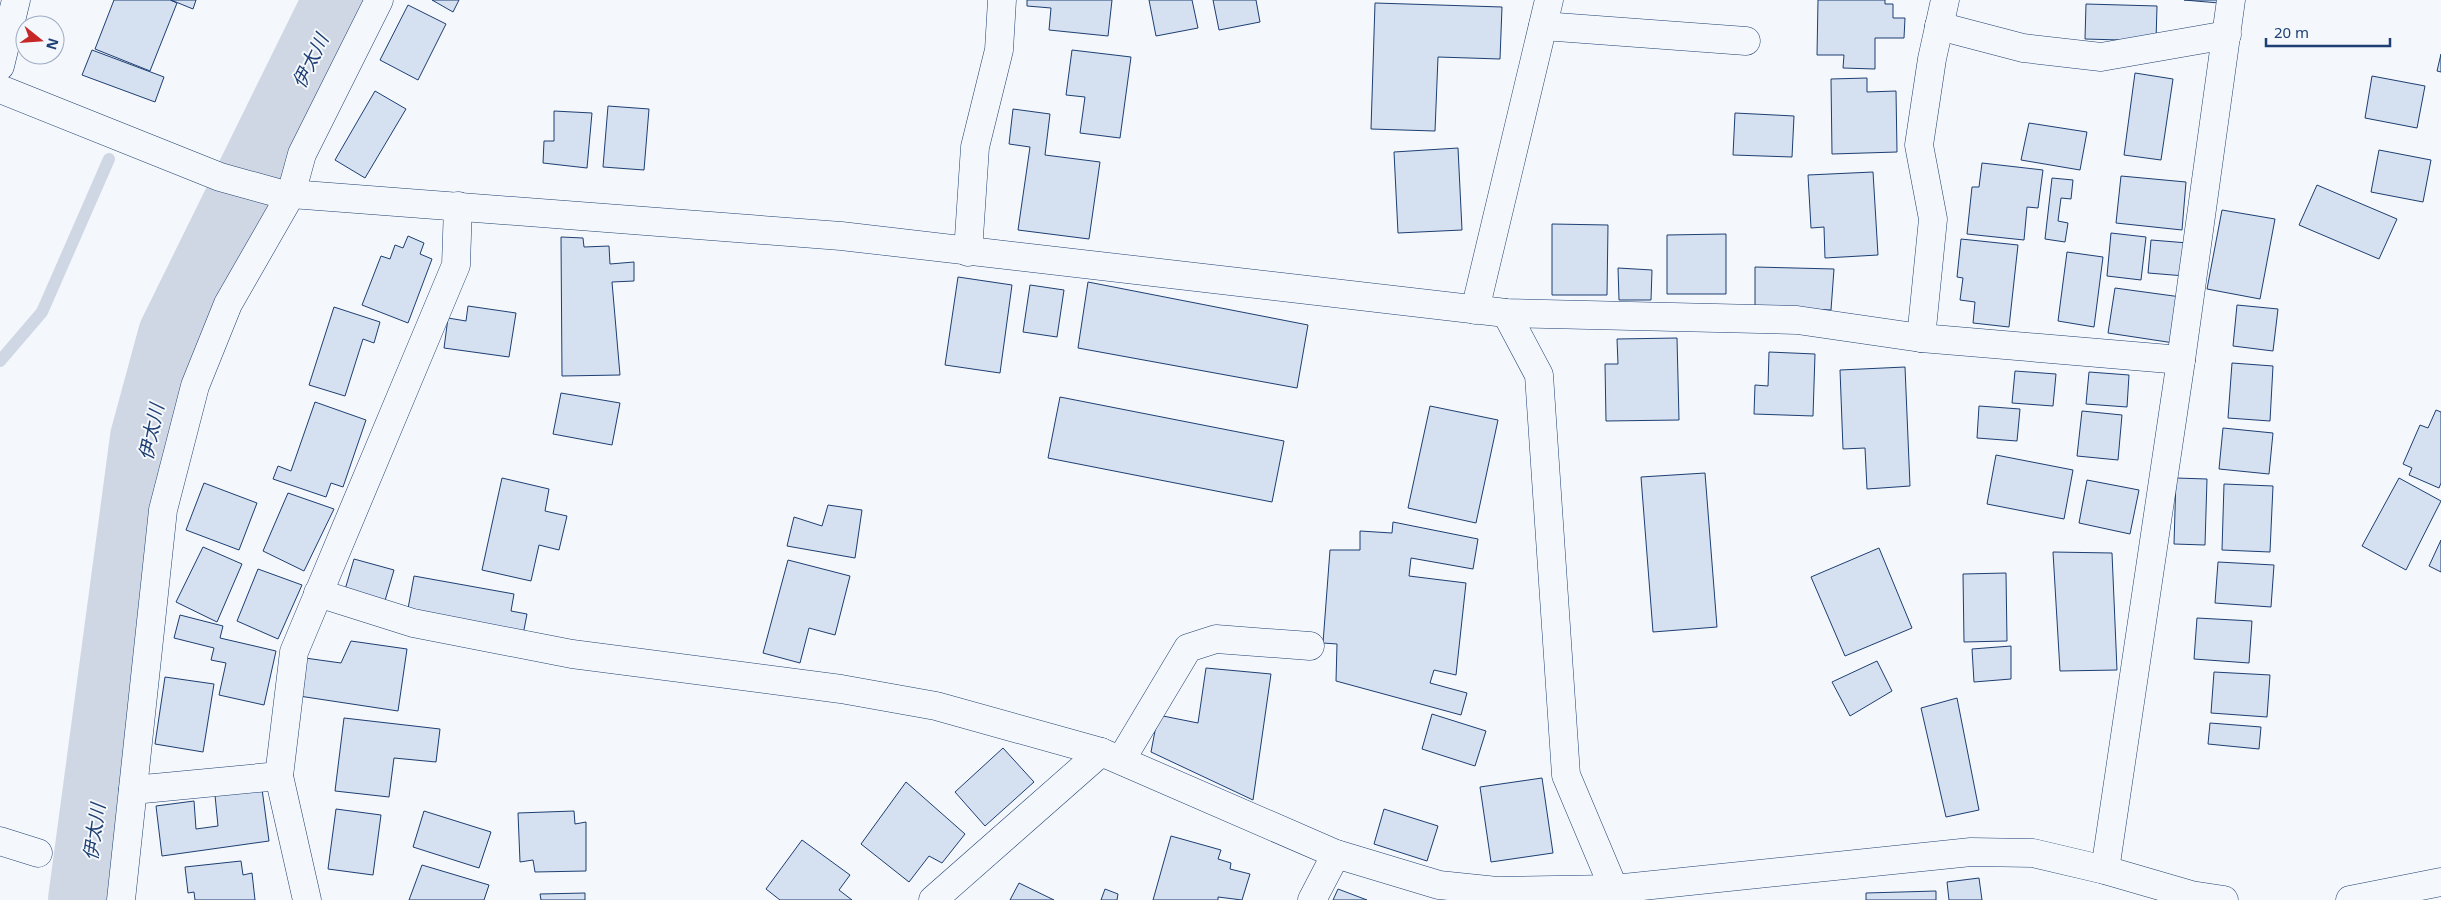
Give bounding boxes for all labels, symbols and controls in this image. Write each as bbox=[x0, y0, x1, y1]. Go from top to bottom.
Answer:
north arrow bbox=[15, 15, 65, 65]
scale bar bbox=[2266, 15, 2390, 47]
text: 20 m bbox=[2274, 22, 2309, 42]
water label: 伊太川 bbox=[286, 28, 335, 92]
text: N bbox=[42, 36, 64, 52]
water label: 伊太川 bbox=[132, 399, 170, 463]
water label: 伊太川 bbox=[77, 800, 111, 862]

